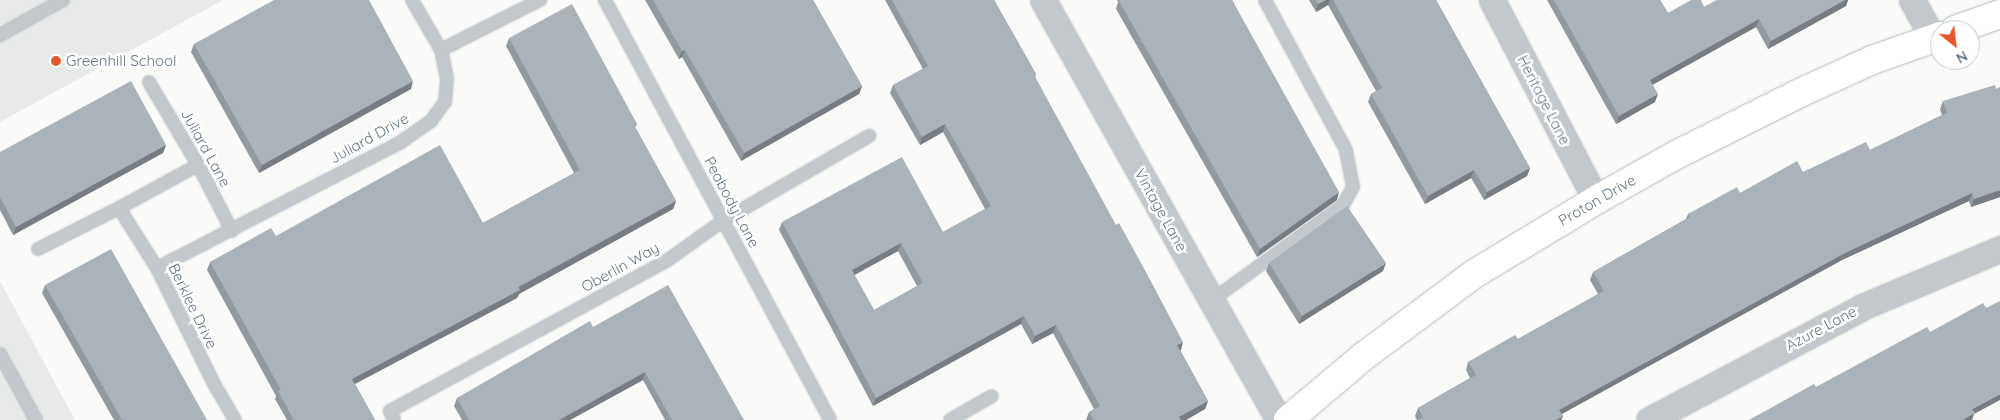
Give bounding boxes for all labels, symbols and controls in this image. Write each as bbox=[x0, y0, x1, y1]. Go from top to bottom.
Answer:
north arrow bbox=[1930, 20, 1980, 70]
text: N bbox=[1953, 47, 1971, 68]
place label: Greenhill School bbox=[66, 52, 177, 70]
street label: Heritage Lane bbox=[1514, 52, 1574, 148]
marker: Greenhill School bbox=[50, 55, 62, 67]
street label: Juliard Lane bbox=[177, 106, 235, 190]
street label: Juliard Drive bbox=[326, 109, 412, 167]
street label: Peabody Lane bbox=[700, 153, 764, 251]
street label: Vintage Lane bbox=[1131, 165, 1191, 255]
street label: Proton Drive bbox=[1555, 171, 1639, 229]
street label: Oberlin Way bbox=[578, 238, 662, 296]
street label: Berklee Drive bbox=[165, 261, 221, 351]
street label: Azure Lane bbox=[1782, 302, 1860, 354]

